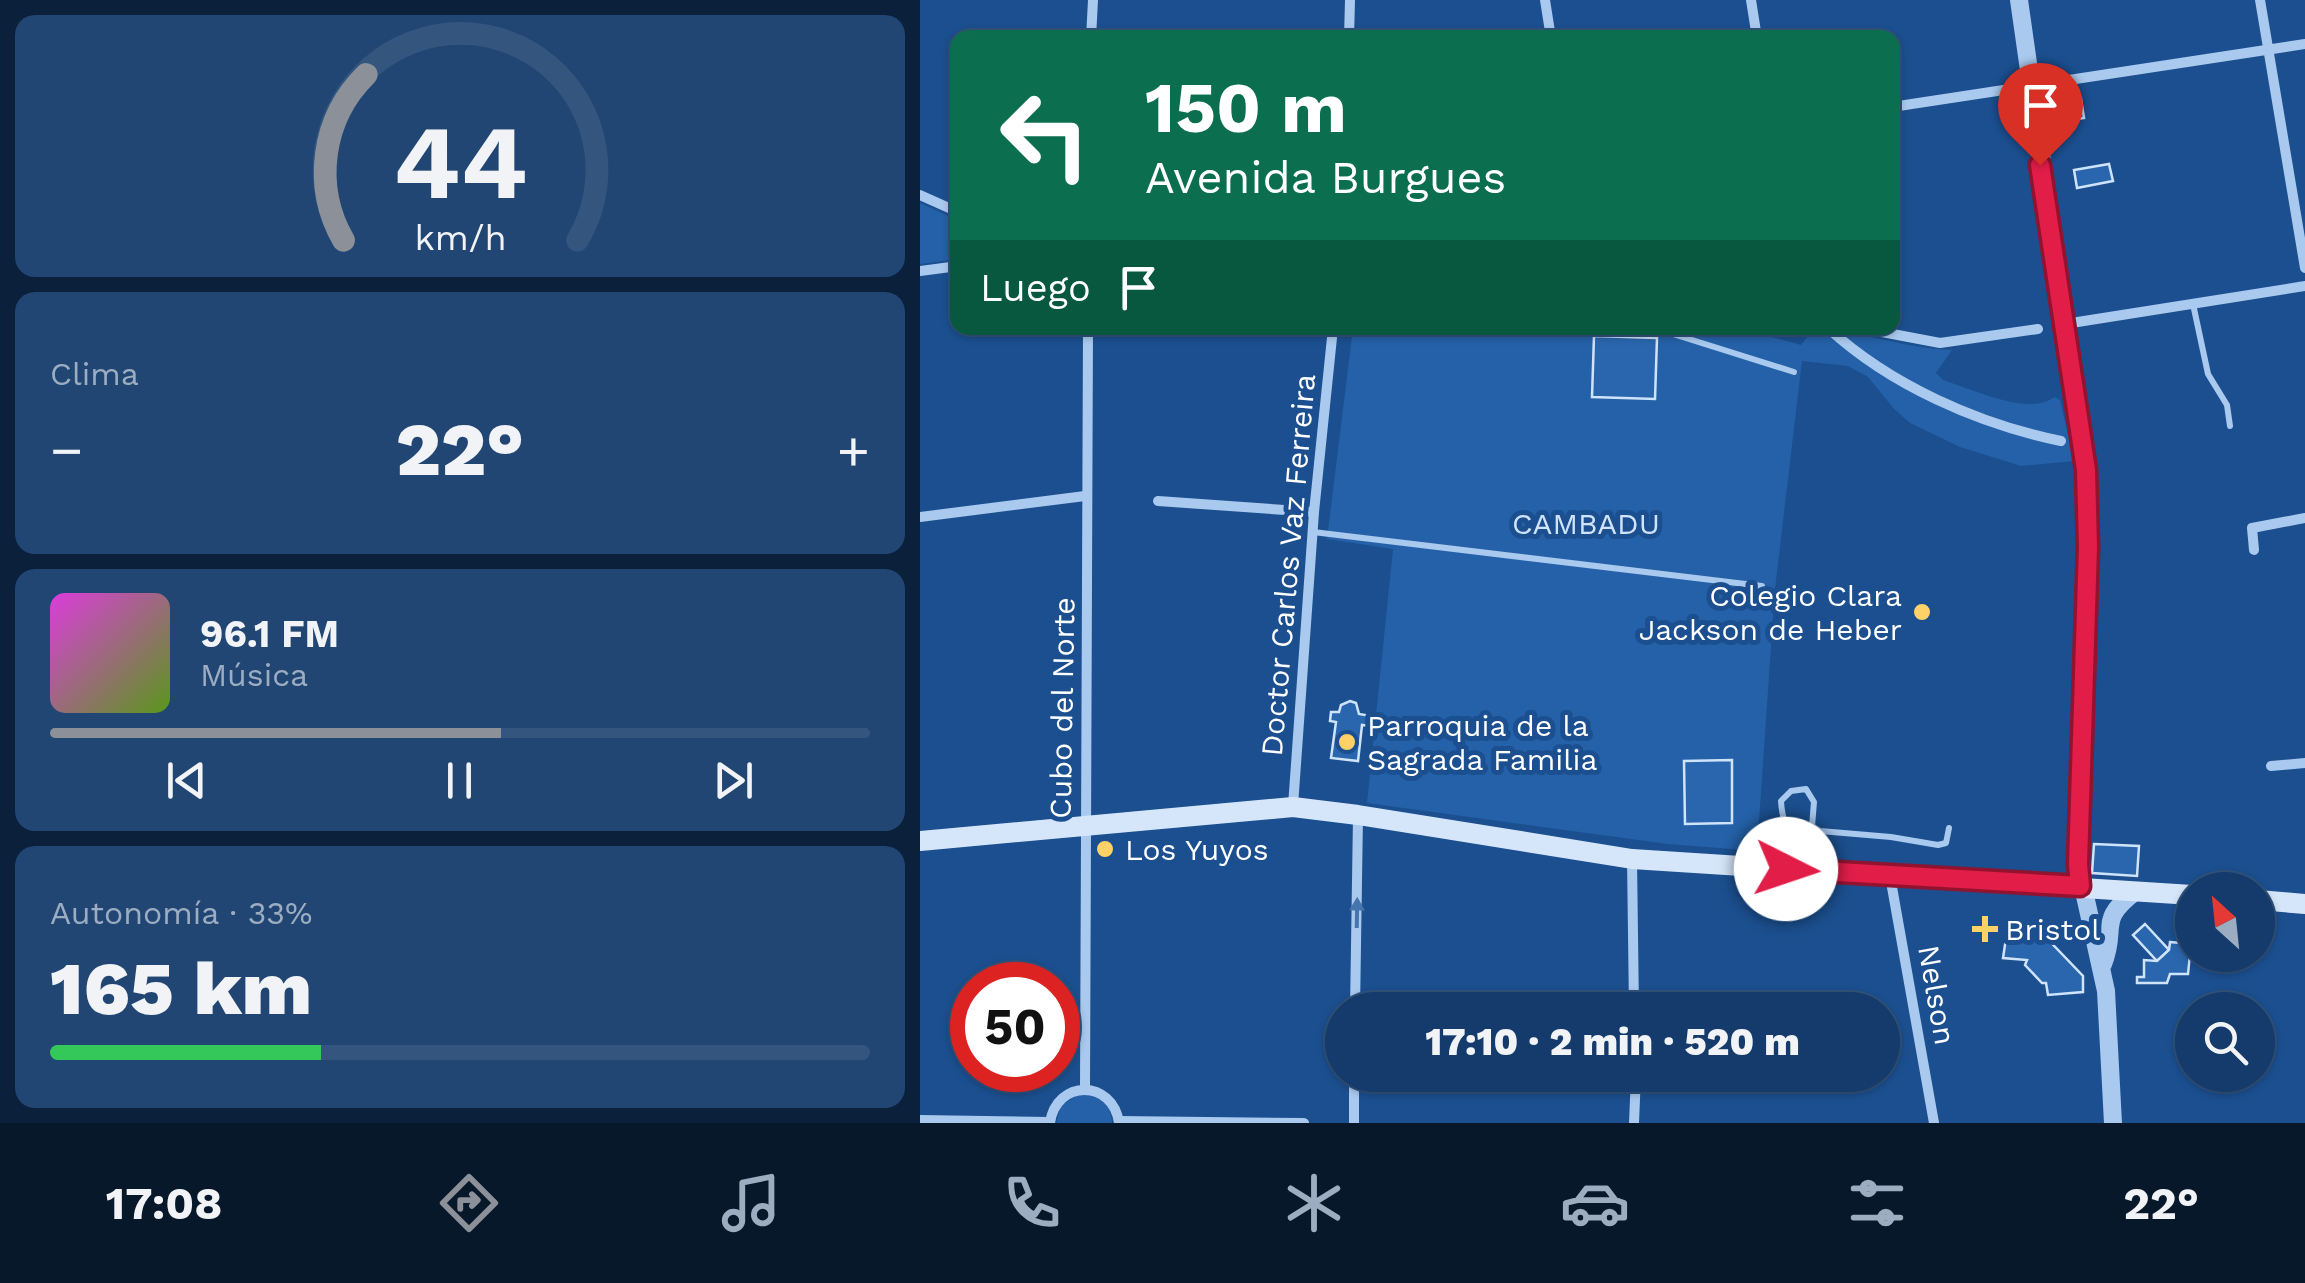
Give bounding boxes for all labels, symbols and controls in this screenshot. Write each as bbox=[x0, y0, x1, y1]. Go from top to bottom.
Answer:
pin bbox=[1998, 63, 2083, 166]
text: 150 m bbox=[1145, 67, 1347, 149]
icon: left bbox=[980, 70, 1110, 200]
icon: arrive bbox=[2013, 78, 2068, 133]
text: 44 bbox=[393, 101, 527, 223]
text: Avenida Burgues bbox=[1145, 151, 1506, 204]
text: km/h bbox=[414, 217, 506, 259]
icon: arrive bbox=[1111, 260, 1166, 315]
text: Luego bbox=[980, 266, 1091, 310]
text: Clima bbox=[50, 355, 139, 393]
street label: Doctor Carlos Vaz Ferreira bbox=[1254, 372, 1322, 758]
text: 22° bbox=[396, 405, 524, 493]
text: − bbox=[50, 418, 83, 482]
text: + bbox=[837, 418, 870, 482]
park label: CAMBADU bbox=[1512, 506, 1660, 541]
place label: Colegio Clara Jackson de Heber bbox=[1639, 578, 1902, 647]
street label: Cubo del Norte bbox=[1043, 597, 1081, 819]
marker: Colegio Clara Jackson de Heber bbox=[1911, 601, 1933, 623]
text: 96.1 FM bbox=[200, 612, 339, 656]
text: Música bbox=[200, 656, 308, 694]
place label: Parroquia de la Sagrada Familia bbox=[1367, 708, 1597, 777]
marker: Parroquia de la Sagrada Familia bbox=[1336, 731, 1358, 753]
icon: previous bbox=[159, 753, 214, 808]
icon: pause bbox=[432, 753, 487, 808]
icon: next bbox=[706, 753, 761, 808]
position arrow bbox=[1734, 817, 1838, 921]
place label: Los Yuyos bbox=[1125, 832, 1269, 867]
marker: Los Yuyos bbox=[1094, 838, 1116, 860]
north arrow bbox=[2175, 872, 2275, 972]
map controls bbox=[2175, 872, 2275, 1092]
text: Autonomía · 33% bbox=[50, 894, 312, 932]
one-way arrow bbox=[1349, 896, 1365, 928]
place label: Bristol bbox=[2005, 912, 2100, 947]
marker: Bristol bbox=[1974, 918, 1996, 940]
street label: Nelson bbox=[1911, 942, 1963, 1048]
text: 165 km bbox=[50, 944, 312, 1032]
speed limit sign: 50 bbox=[950, 962, 1080, 1092]
button: search bbox=[2175, 992, 2275, 1092]
text: 17:10 · 2 min · 520 m bbox=[1425, 1020, 1800, 1064]
icon: directions bbox=[434, 1168, 504, 1238]
icon: music bbox=[716, 1168, 786, 1238]
icon: phone bbox=[997, 1168, 1067, 1238]
icon: climate bbox=[1279, 1168, 1349, 1238]
icon: car bbox=[1560, 1168, 1630, 1238]
icon: filters bbox=[1842, 1168, 1912, 1238]
text: 17:08 bbox=[106, 1177, 223, 1230]
text: 22° bbox=[2123, 1177, 2199, 1230]

